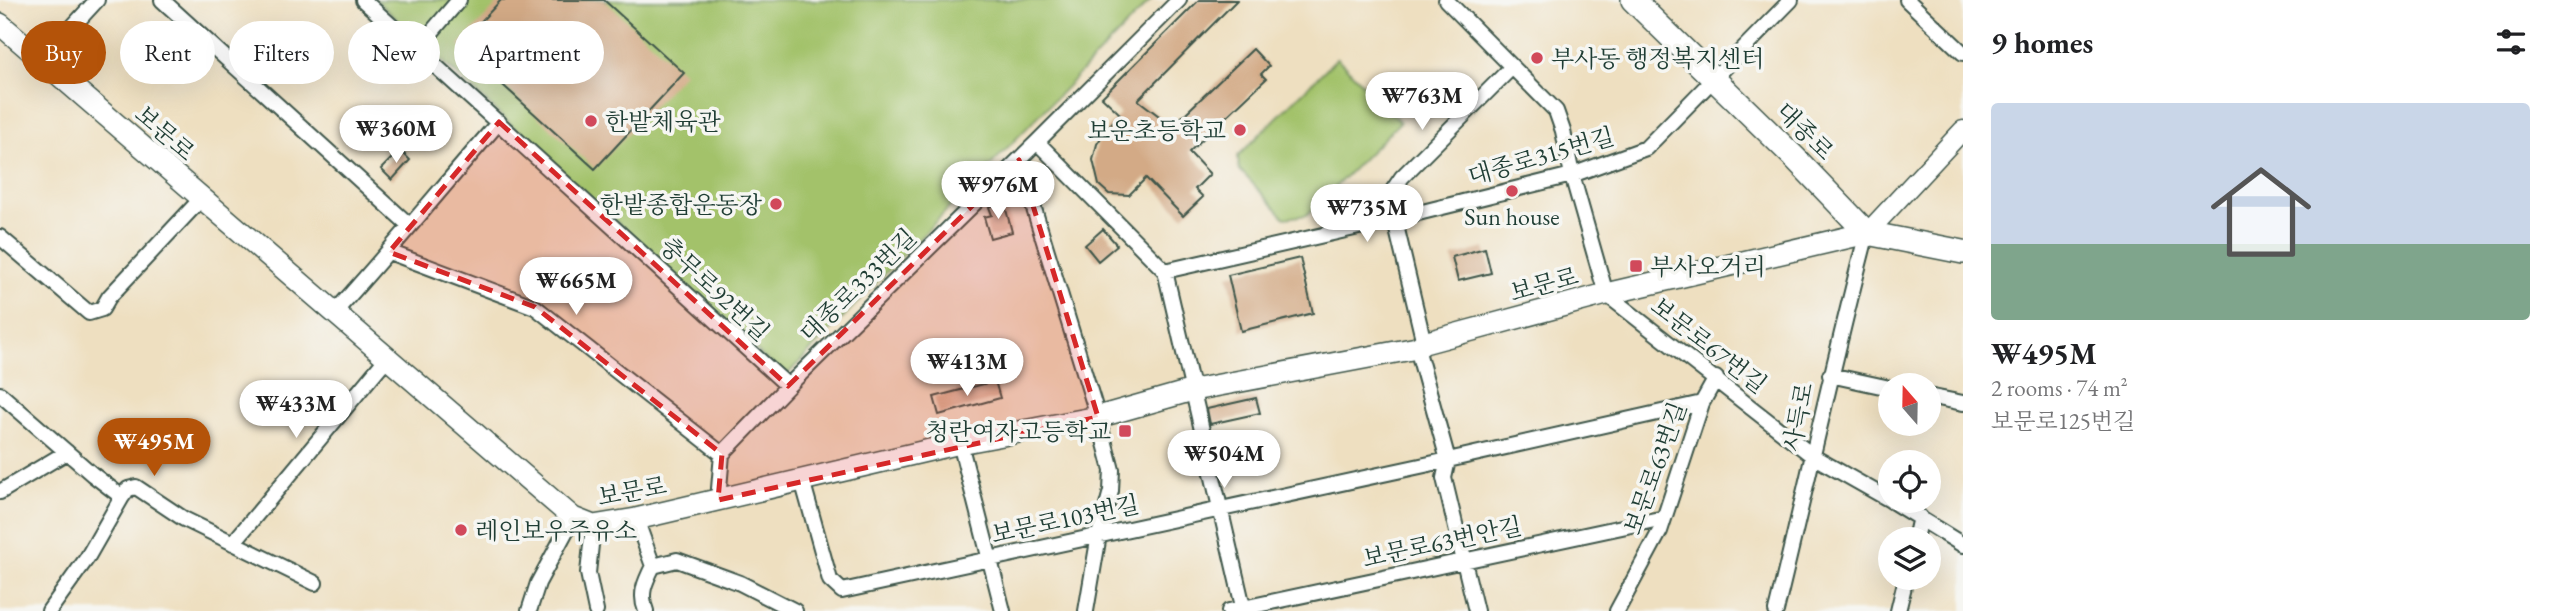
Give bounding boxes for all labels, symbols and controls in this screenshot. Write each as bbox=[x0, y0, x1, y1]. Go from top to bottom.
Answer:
chip: Buy bbox=[21, 21, 106, 84]
chip: Rent bbox=[120, 21, 215, 84]
chip: Filters bbox=[229, 21, 334, 84]
chip: New bbox=[348, 21, 440, 84]
chip: Apartment bbox=[454, 21, 604, 84]
text: 9 homes bbox=[1991, 23, 2093, 62]
icon: filters bbox=[2492, 23, 2530, 61]
place label: 부사동 행정복지센터 bbox=[1551, 43, 1764, 74]
marker: 부사동 행정복지센터 bbox=[1529, 50, 1545, 66]
pin: ₩763M bbox=[1373, 72, 1471, 132]
text: ₩763M bbox=[1381, 80, 1463, 110]
street label: 대종로 bbox=[1769, 95, 1841, 167]
street label: 보문로 bbox=[129, 98, 201, 168]
pin: ₩360M bbox=[347, 106, 445, 165]
place label: 한밭체육관 bbox=[605, 106, 721, 137]
text: ₩360M bbox=[355, 113, 437, 143]
marker: 한밭체육관 bbox=[583, 113, 599, 129]
place label: 보운초등학교 bbox=[1087, 115, 1226, 146]
street label: 대종로315번길 bbox=[1464, 120, 1618, 192]
marker: 보운초등학교 bbox=[1232, 122, 1248, 138]
icon: home bbox=[2198, 149, 2324, 275]
pin: ₩976M bbox=[949, 162, 1047, 221]
text: ₩976M bbox=[957, 169, 1039, 199]
marker: Sun house bbox=[1504, 183, 1520, 199]
pin: ₩735M bbox=[1318, 184, 1416, 244]
place label: 한밭종합운동장 bbox=[600, 189, 763, 220]
text: ₩735M bbox=[1326, 192, 1408, 222]
marker: 한밭종합운동장 bbox=[768, 196, 784, 212]
place label: Sun house bbox=[1464, 201, 1560, 232]
street label: 대종로333번길 bbox=[793, 222, 923, 348]
street label: 충무로92번길 bbox=[654, 230, 776, 348]
place label: 부사오거리 bbox=[1650, 251, 1766, 282]
pin: ₩665M bbox=[527, 258, 625, 317]
marker: 부사오거리 bbox=[1628, 258, 1644, 274]
street label: 보문로 bbox=[1506, 260, 1582, 308]
text: ₩665M bbox=[535, 265, 617, 295]
street label: 보문로67번길 bbox=[1645, 290, 1773, 400]
text: ₩495M bbox=[1991, 334, 2097, 373]
pin: ₩413M bbox=[918, 338, 1016, 398]
text: ₩413M bbox=[926, 346, 1008, 376]
north arrow bbox=[1878, 373, 1941, 436]
map controls bbox=[1878, 373, 1941, 590]
text: 2 rooms · 74 m² bbox=[1991, 373, 2128, 403]
pin: ₩433M bbox=[247, 380, 345, 440]
street label: 사득로 bbox=[1776, 380, 1820, 454]
text: ₩433M bbox=[255, 388, 337, 418]
street label: 보문로63번길 bbox=[1617, 397, 1693, 539]
text: 보문로125번길 bbox=[1991, 406, 2135, 436]
place label: 청란여자고등학교 bbox=[926, 416, 1111, 447]
pin: ₩495M bbox=[105, 419, 203, 478]
marker: 청란여자고등학교 bbox=[1117, 423, 1133, 439]
text: ₩495M bbox=[113, 426, 195, 456]
pin: ₩504M bbox=[1175, 430, 1273, 490]
text: ₩504M bbox=[1183, 438, 1265, 468]
button: locate bbox=[1878, 450, 1941, 513]
street label: 보문로 bbox=[595, 470, 669, 512]
street label: 보문로103번길 bbox=[988, 488, 1142, 550]
street label: 보문로63번안길 bbox=[1359, 510, 1525, 574]
place label: 레인보우주유소 bbox=[475, 515, 637, 546]
marker: 레인보우주유소 bbox=[453, 522, 469, 538]
button: layers bbox=[1878, 527, 1941, 590]

